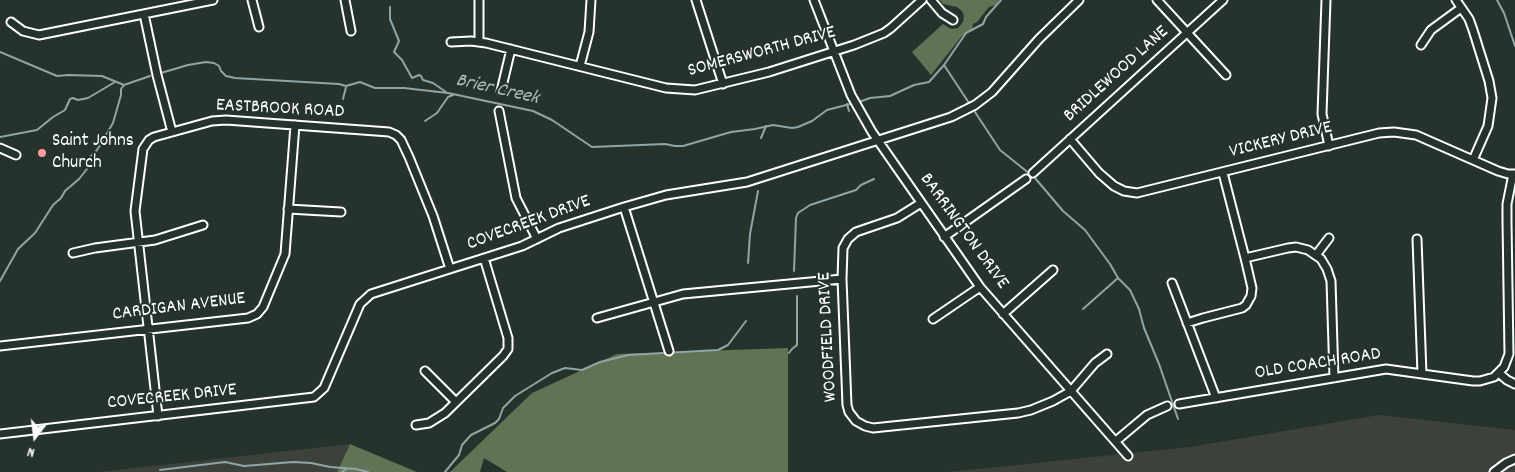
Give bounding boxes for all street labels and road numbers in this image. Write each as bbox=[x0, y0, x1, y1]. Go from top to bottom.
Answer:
street label: SOMERSWORTH DRIVE bbox=[686, 22, 838, 84]
street label: BRIDLEWOOD LANE bbox=[1060, 22, 1174, 128]
street label: EASTBROOK ROAD bbox=[215, 95, 345, 125]
street label: VICKERY DRIVE bbox=[1227, 117, 1335, 165]
street label: BARRINGTON DRIVE bbox=[913, 170, 1013, 294]
street label: COVECREEK DRIVE bbox=[464, 191, 594, 257]
street label: WOODFIELD DRIVE bbox=[814, 271, 844, 403]
street label: CARDIGAN AVENUE bbox=[111, 289, 247, 327]
street label: OLD COACH ROAD bbox=[1253, 344, 1383, 386]
street label: COVECREEK DRIVE bbox=[106, 380, 238, 416]

